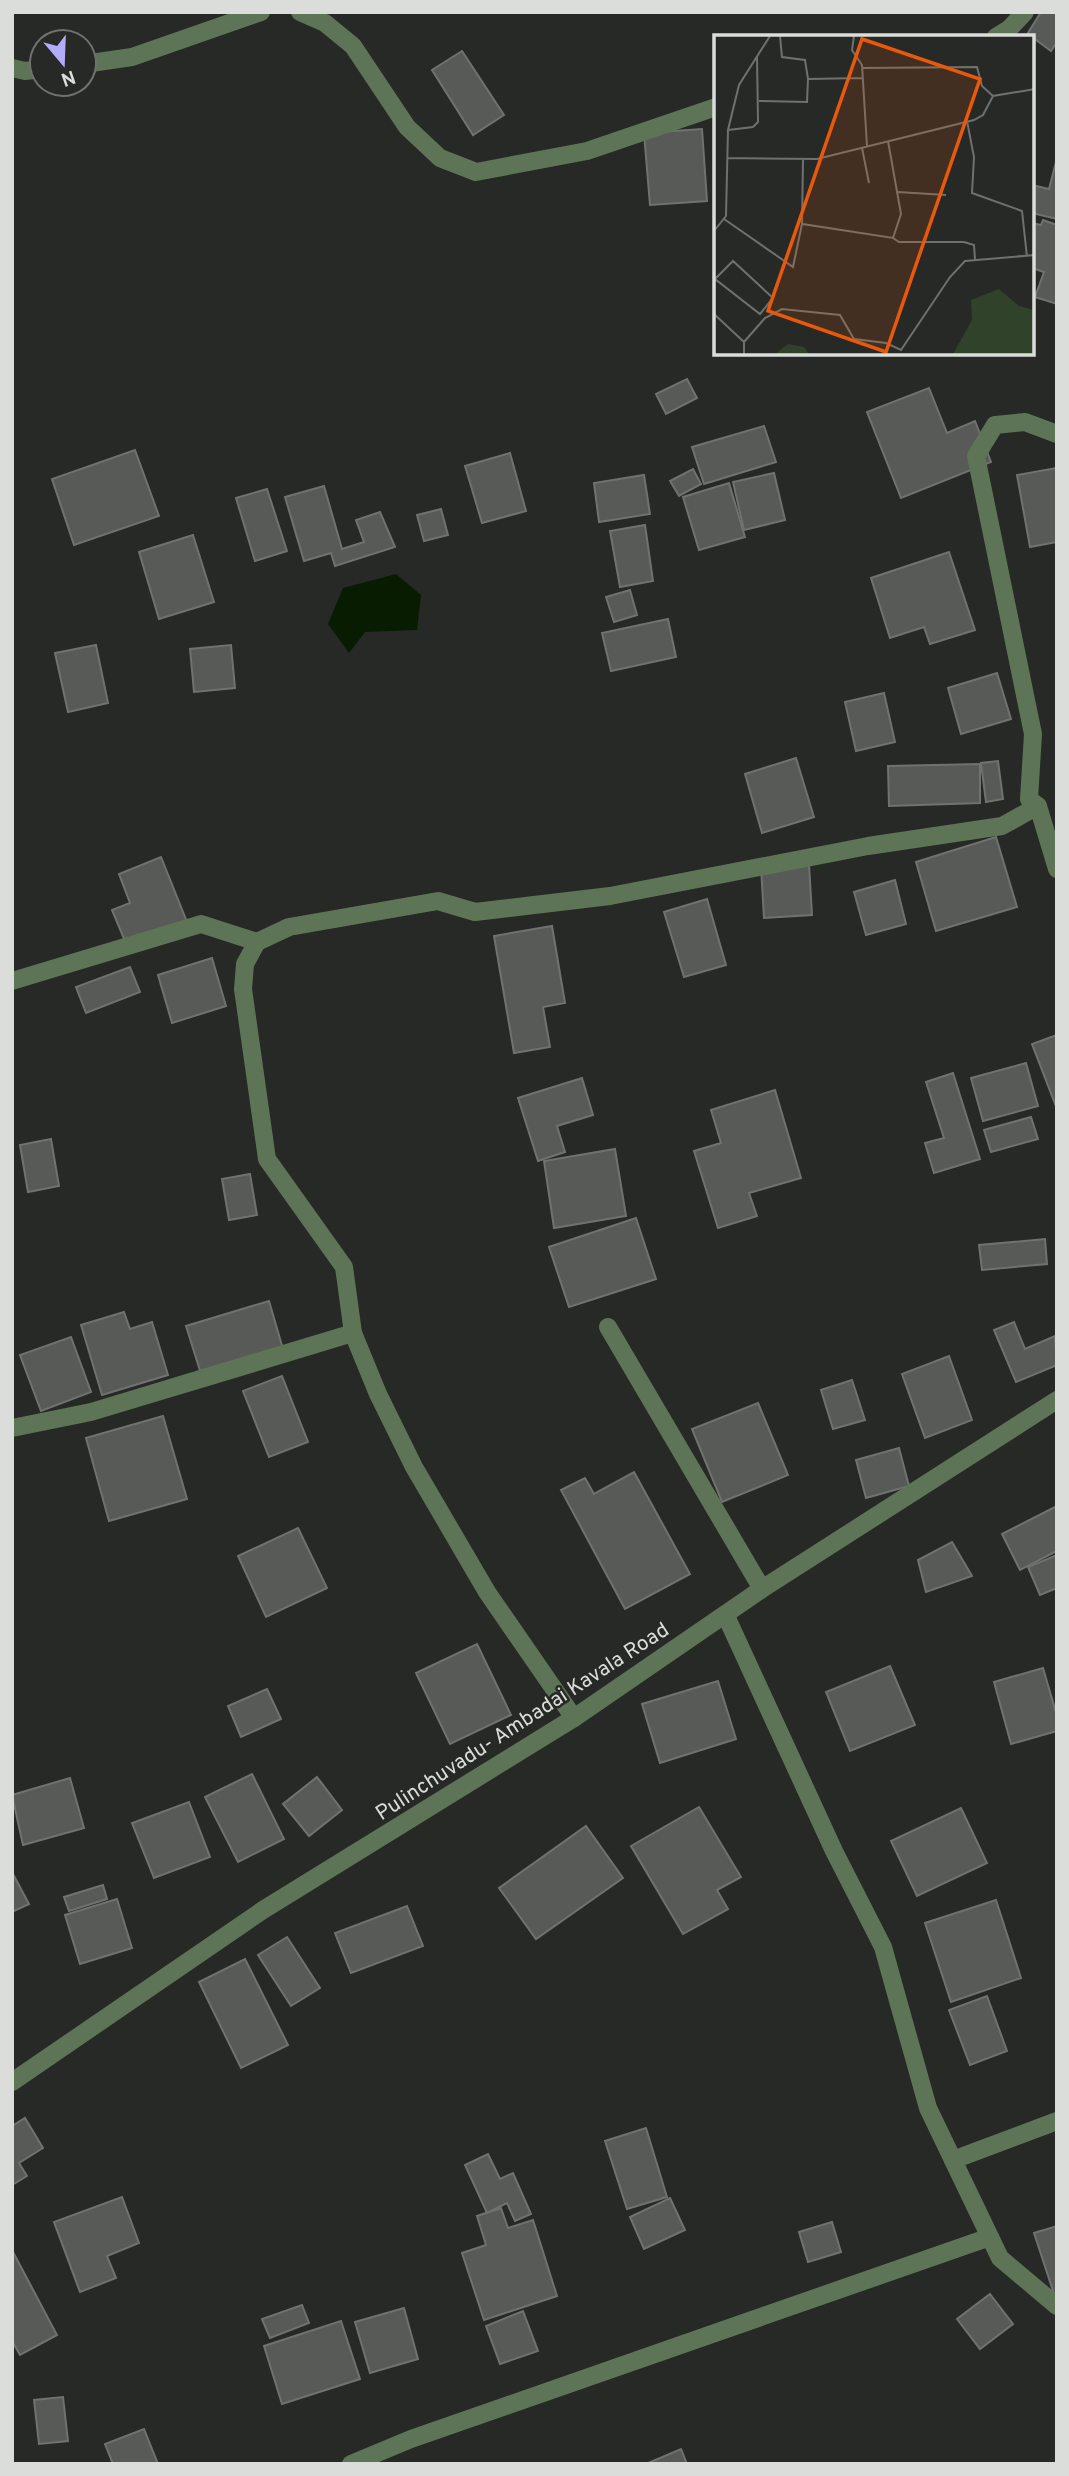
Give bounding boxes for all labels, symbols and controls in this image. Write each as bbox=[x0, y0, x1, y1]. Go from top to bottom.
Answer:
north arrow bbox=[28, 28, 98, 98]
inset map bbox=[714, 35, 1034, 355]
text: N bbox=[58, 64, 78, 91]
street label: Pulinchuvadu- Ambadai Kavala Road bbox=[371, 1617, 675, 1827]

